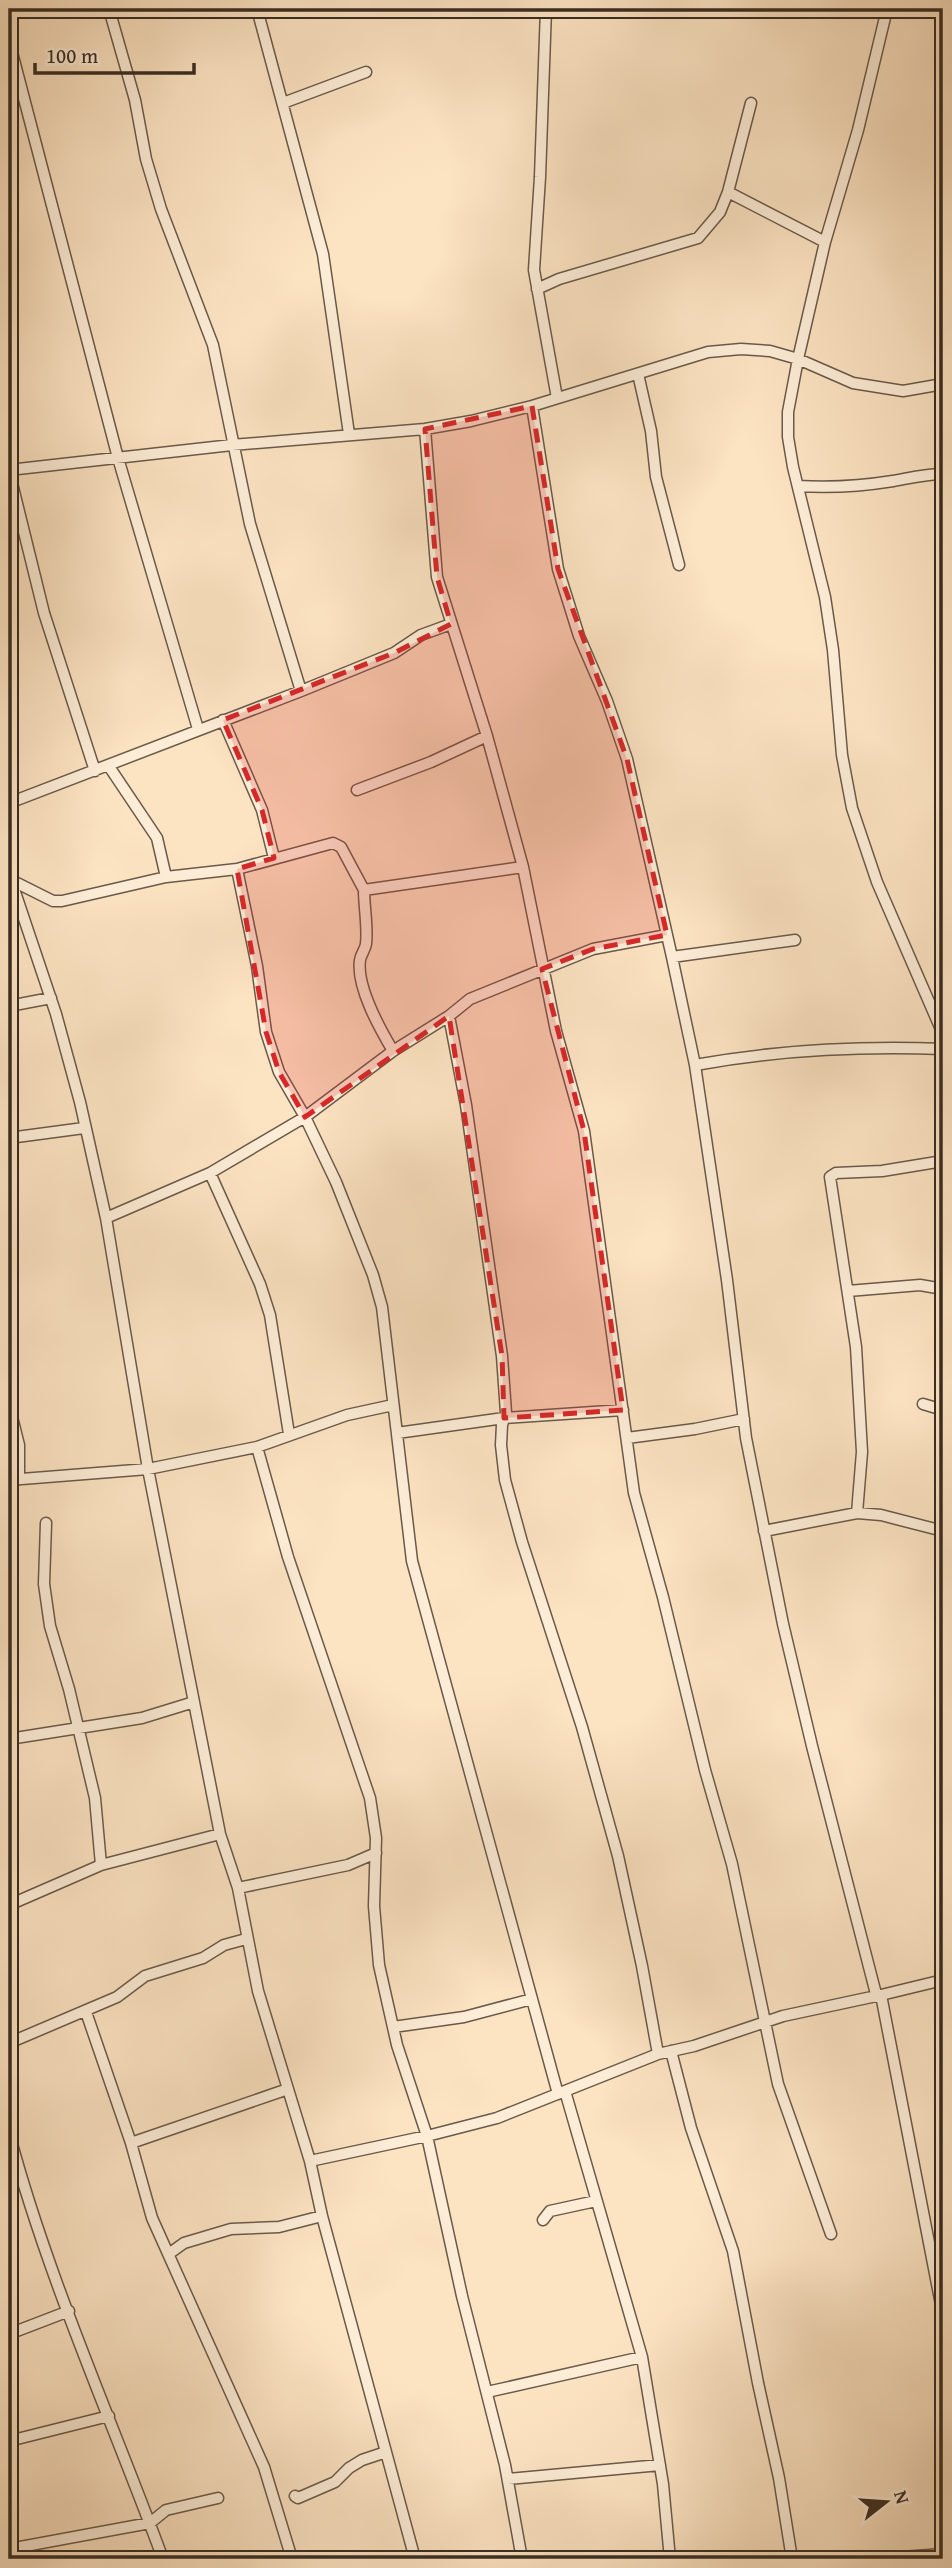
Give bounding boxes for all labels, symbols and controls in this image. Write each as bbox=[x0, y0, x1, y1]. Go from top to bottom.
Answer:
scale bar bbox=[35, 32, 194, 76]
text: 100 m bbox=[46, 40, 98, 71]
north arrow bbox=[850, 2466, 920, 2536]
text: N bbox=[887, 2487, 918, 2507]

